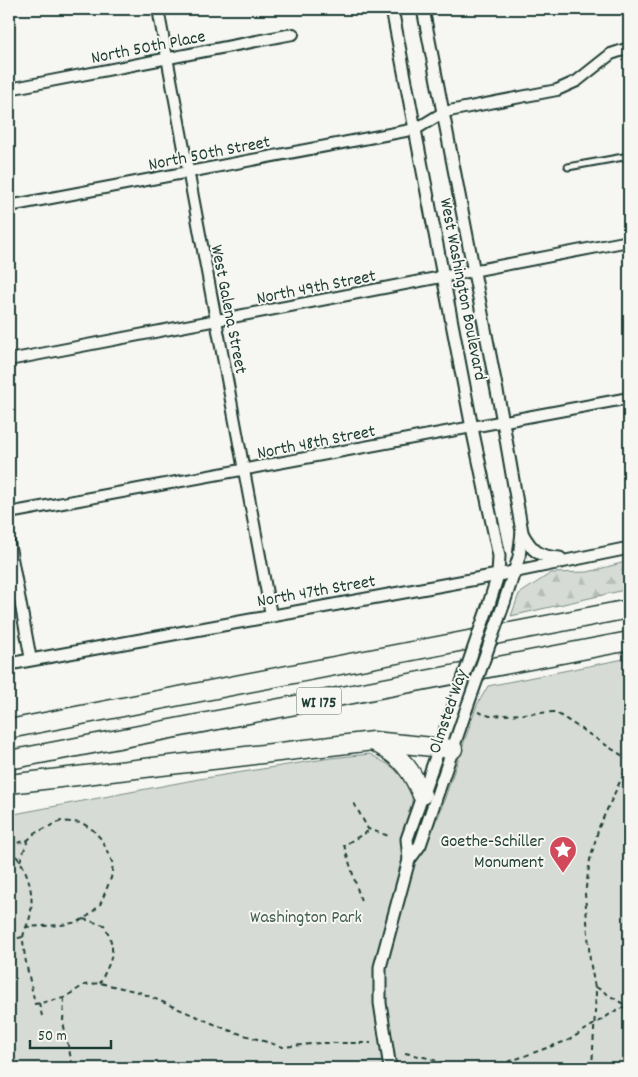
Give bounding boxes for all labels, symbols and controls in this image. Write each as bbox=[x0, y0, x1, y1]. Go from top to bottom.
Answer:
street label: North 50th Place bbox=[89, 25, 208, 72]
street label: North 50th Street bbox=[146, 130, 273, 179]
street label: West Washington Boulevard bbox=[432, 196, 492, 383]
street label: West Galena Street bbox=[203, 243, 252, 376]
street label: North 49th Street bbox=[255, 265, 379, 312]
street label: North 48th Street bbox=[255, 420, 378, 467]
street label: North 47th Street bbox=[255, 570, 378, 615]
street label: Olmsted Way bbox=[423, 666, 476, 757]
road number: WI 175 bbox=[296, 688, 342, 714]
place label: Goethe-Schiller Monument bbox=[440, 830, 544, 876]
place icon: Goethe-Schiller Monument bbox=[548, 835, 578, 874]
park label: Washington Park bbox=[250, 906, 362, 931]
scale bar bbox=[30, 1017, 111, 1049]
text: 50 m bbox=[38, 1026, 67, 1048]

